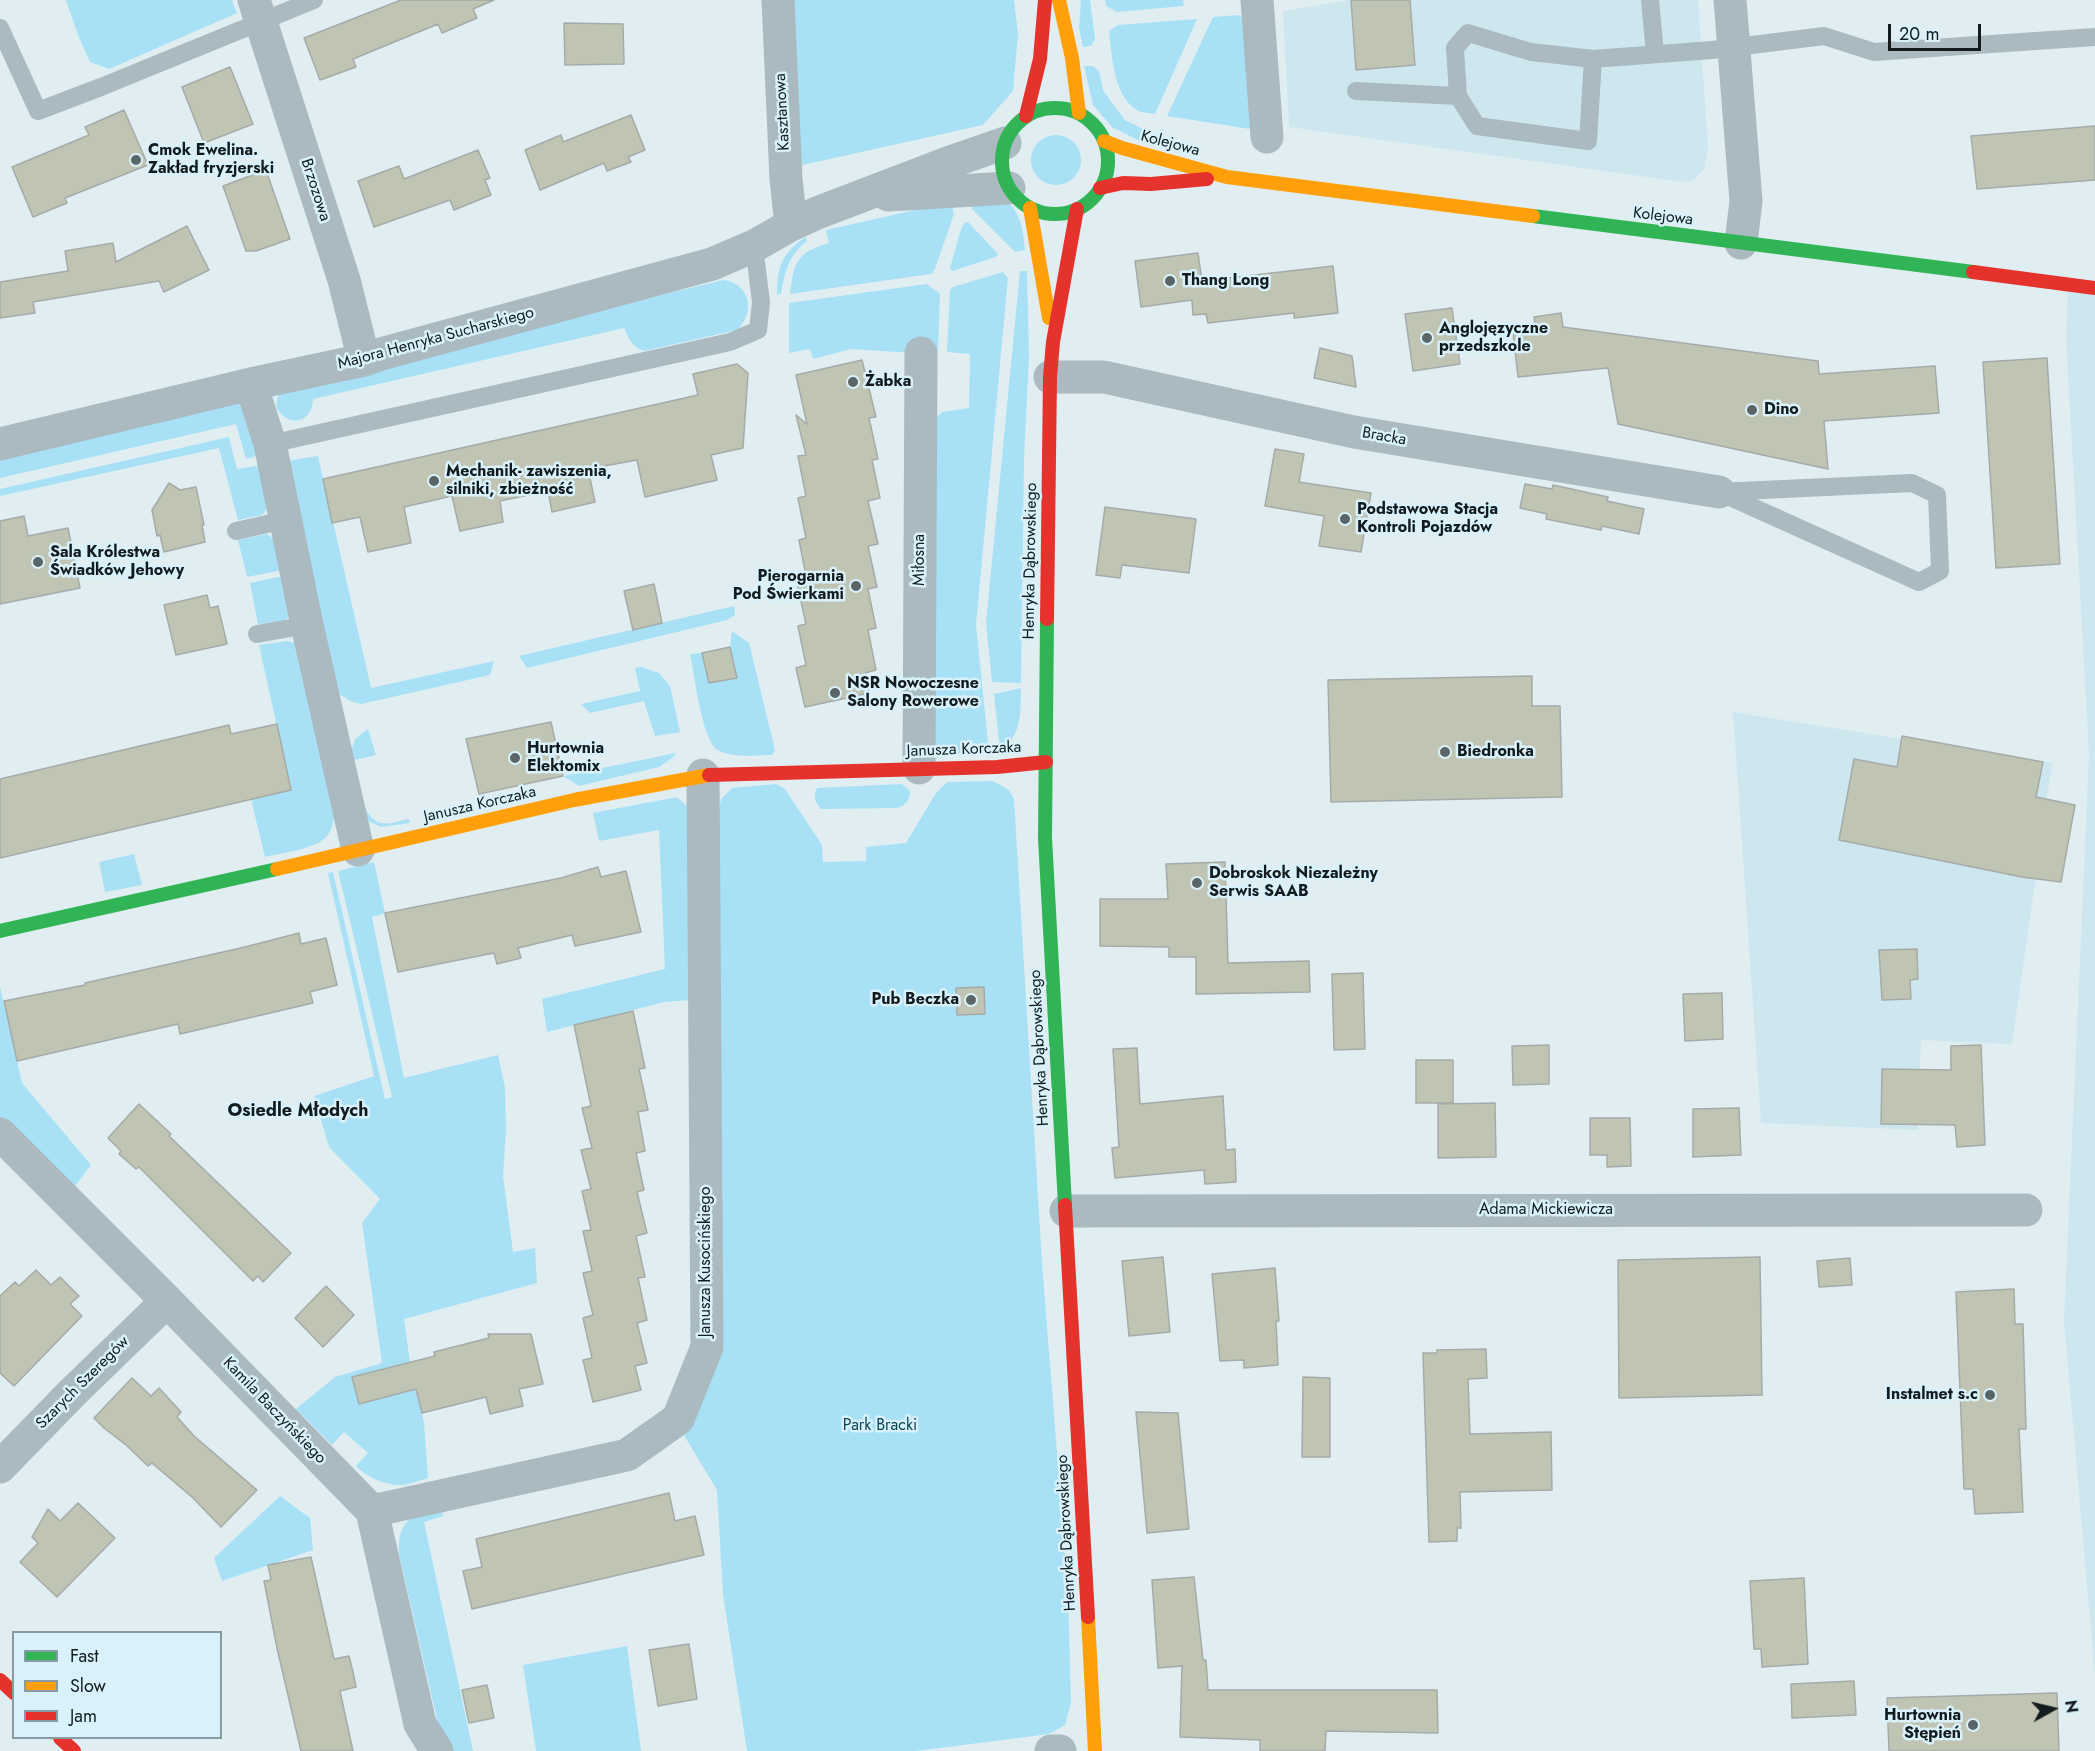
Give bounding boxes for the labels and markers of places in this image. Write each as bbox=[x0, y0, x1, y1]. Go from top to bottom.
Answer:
place label: Cmok Ewelina. Zakład fryzjerski bbox=[148, 141, 274, 179]
marker: Cmok Ewelina. Zakład fryzjerski bbox=[129, 153, 143, 167]
place label: Thang Long bbox=[1182, 271, 1269, 291]
marker: Thang Long bbox=[1163, 274, 1177, 288]
place label: Anglojęzyczne przedszkole bbox=[1439, 319, 1548, 357]
marker: Anglojęzyczne przedszkole bbox=[1420, 331, 1434, 345]
place label: Żabka bbox=[865, 372, 911, 392]
marker: Żabka bbox=[846, 375, 860, 389]
place label: Dino bbox=[1764, 400, 1799, 420]
marker: Dino bbox=[1745, 403, 1759, 417]
place label: Mechanik- zawiszenia, silniki, zbieżność bbox=[446, 462, 612, 500]
marker: Mechanik- zawiszenia, silniki, zbieżność bbox=[427, 474, 441, 488]
place label: Podstawowa Stacja Kontroli Pojazdów bbox=[1357, 500, 1498, 538]
marker: Podstawowa Stacja Kontroli Pojazdów bbox=[1338, 512, 1352, 526]
place label: Sala Królestwa Świadków Jehowy bbox=[50, 543, 184, 581]
marker: Sala Królestwa Świadków Jehowy bbox=[31, 555, 45, 569]
place label: Pierogarnia Pod Świerkami bbox=[733, 567, 844, 605]
marker: Pierogarnia Pod Świerkami bbox=[849, 579, 863, 593]
place label: NSR Nowoczesne Salony Rowerowe bbox=[847, 674, 979, 712]
marker: NSR Nowoczesne Salony Rowerowe bbox=[828, 686, 842, 700]
place label: Hurtownia Elektomix bbox=[527, 739, 604, 777]
place label: Biedronka bbox=[1457, 742, 1534, 762]
marker: Biedronka bbox=[1438, 745, 1452, 759]
marker: Hurtownia Elektomix bbox=[508, 751, 522, 765]
place label: Dobroskok Niezależny Serwis SAAB bbox=[1209, 864, 1378, 902]
marker: Dobroskok Niezależny Serwis SAAB bbox=[1190, 876, 1204, 890]
place label: Pub Beczka bbox=[872, 990, 959, 1010]
marker: Pub Beczka bbox=[964, 993, 978, 1007]
place label: Instalmet s.c bbox=[1886, 1385, 1978, 1405]
marker: Instalmet s.c bbox=[1983, 1388, 1997, 1402]
place label: Hurtownia Stępień bbox=[1884, 1706, 1961, 1744]
marker: Hurtownia Stępień bbox=[1966, 1718, 1980, 1732]

